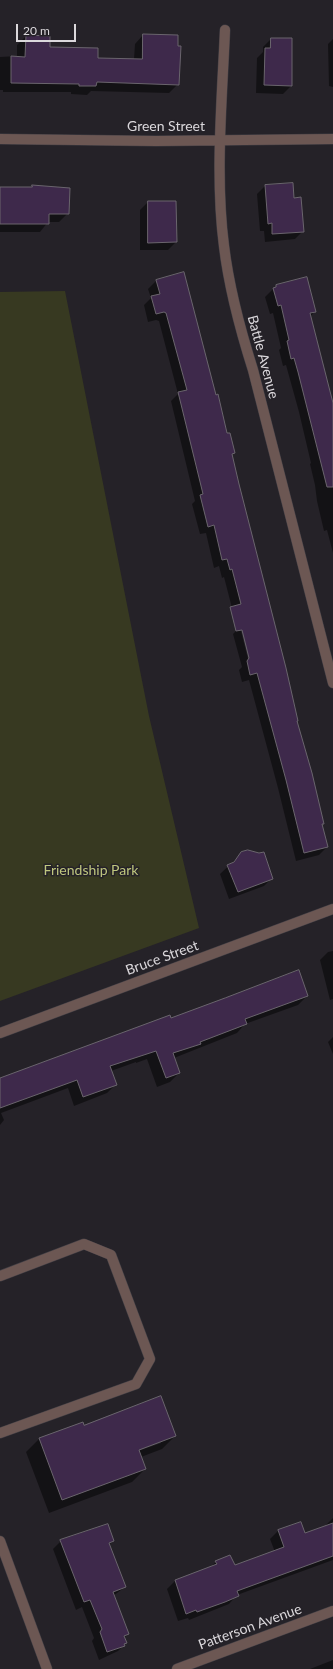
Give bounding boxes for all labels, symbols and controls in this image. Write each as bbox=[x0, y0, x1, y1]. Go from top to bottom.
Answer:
scale bar bbox=[18, 16, 78, 42]
text: 20 m bbox=[23, 23, 50, 38]
street label: Green Street bbox=[127, 118, 205, 134]
street label: Battle Avenue bbox=[244, 313, 282, 401]
park label: Friendship Park bbox=[44, 862, 138, 878]
street label: Bruce Street bbox=[123, 937, 201, 979]
street label: Patterson Avenue bbox=[196, 1601, 304, 1653]

